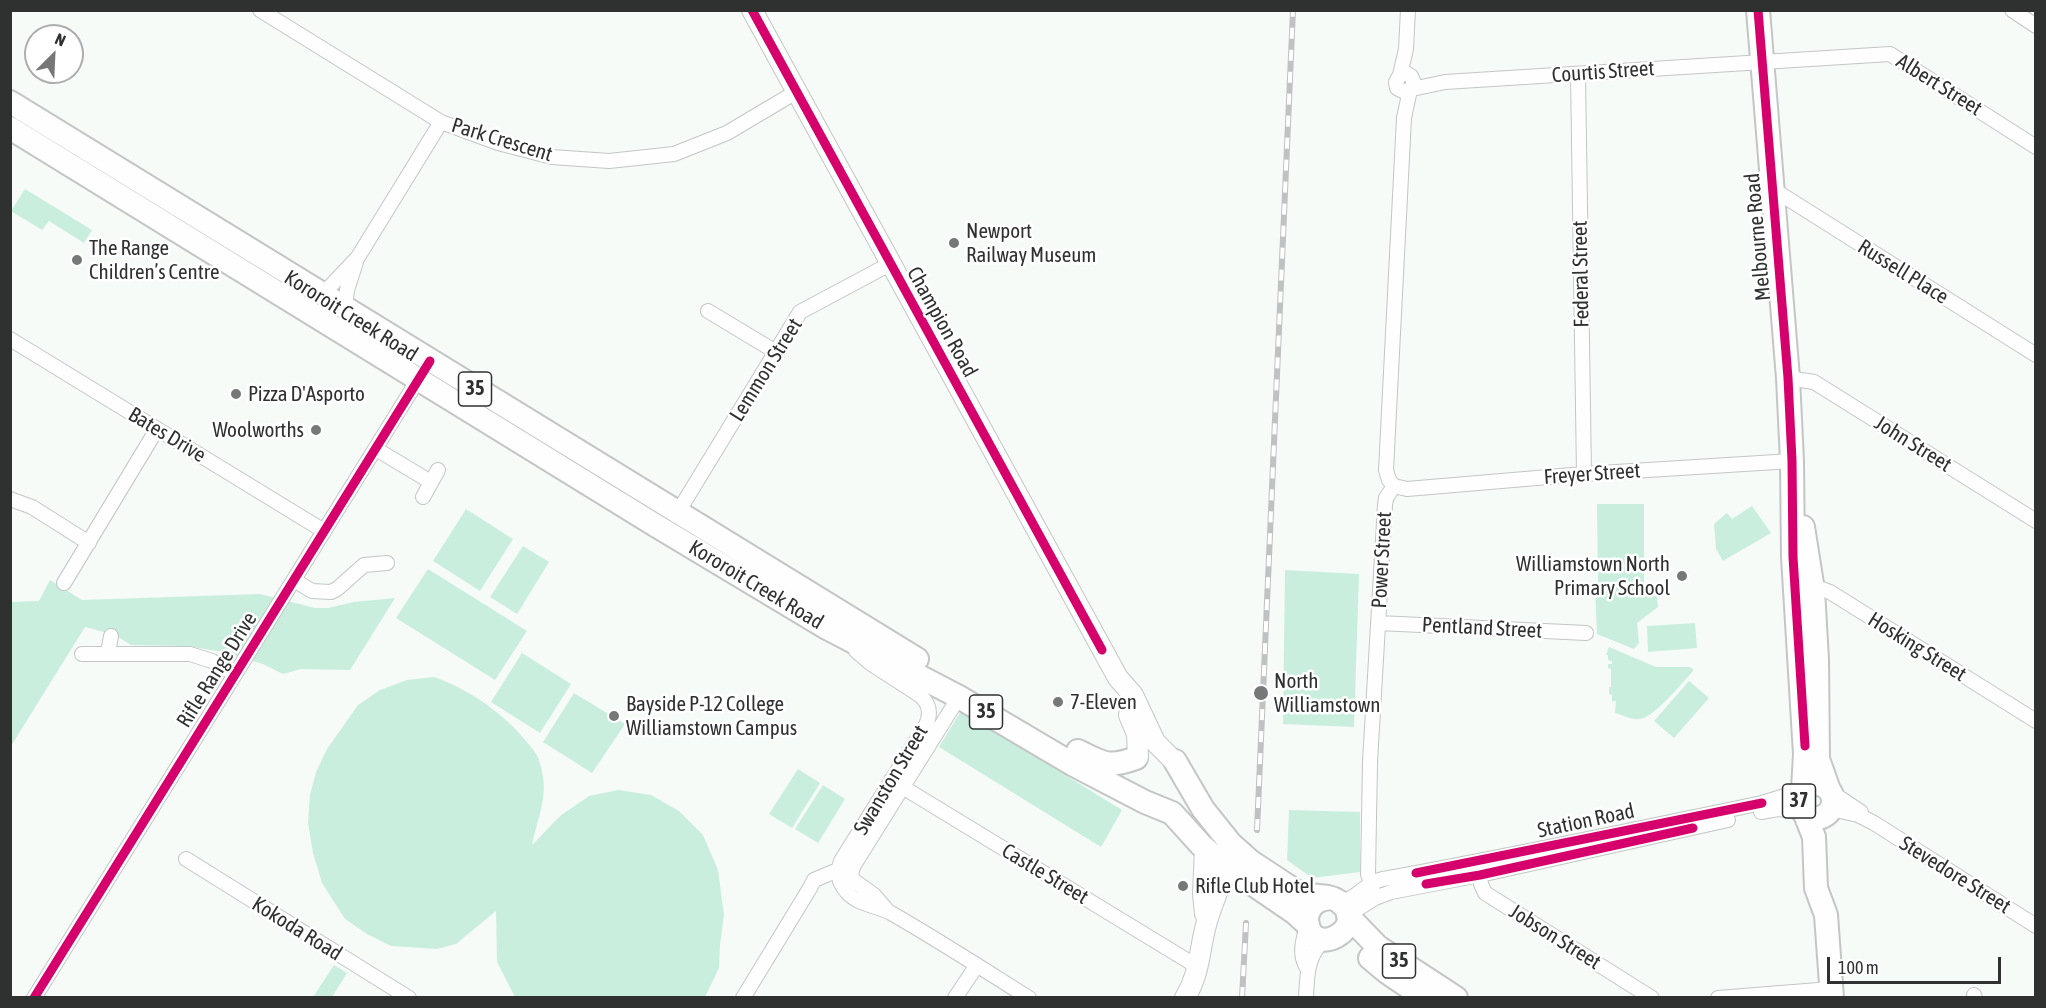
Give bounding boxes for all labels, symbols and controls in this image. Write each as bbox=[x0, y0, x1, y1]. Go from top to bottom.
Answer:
north arrow bbox=[24, 24, 84, 84]
text: N bbox=[53, 29, 68, 50]
street label: Albert Street bbox=[1891, 49, 1987, 121]
street label: Courtis Street bbox=[1551, 56, 1655, 88]
street label: Park Crescent bbox=[449, 113, 555, 167]
street label: Melbourne Road bbox=[1740, 172, 1776, 302]
place label: Newport Railway Museum bbox=[966, 218, 1096, 268]
street label: Federal Street bbox=[1567, 220, 1595, 328]
street label: Russell Place bbox=[1853, 234, 1953, 310]
place label: The Range Children’s Centre bbox=[89, 235, 219, 285]
marker: Newport Railway Museum bbox=[947, 236, 961, 250]
marker: The Range Children’s Centre bbox=[70, 253, 84, 267]
street label: Champion Road bbox=[901, 262, 983, 382]
street label: Kororoit Creek Road bbox=[280, 265, 422, 367]
street label: Lemmon Street bbox=[724, 314, 808, 426]
road number: 35 bbox=[458, 372, 492, 406]
place label: Pizza D'Asporto bbox=[248, 381, 365, 407]
marker: Pizza D'Asporto bbox=[229, 387, 243, 401]
street label: Bates Drive bbox=[124, 402, 210, 468]
street label: John Street bbox=[1870, 411, 1956, 477]
place label: Woolworths bbox=[212, 417, 304, 443]
marker: Woolworths bbox=[309, 423, 323, 437]
street label: Freyer Street bbox=[1543, 458, 1641, 490]
street label: Power Street bbox=[1367, 511, 1397, 609]
street label: Kororoit Creek Road bbox=[684, 535, 828, 635]
place label: Williamstown North Primary School bbox=[1516, 551, 1670, 601]
marker: Williamstown North Primary School bbox=[1675, 569, 1689, 583]
street label: Hosking Street bbox=[1863, 607, 1971, 687]
street label: Rifle Range Drive bbox=[172, 608, 262, 732]
street label: Pentland Street bbox=[1421, 612, 1543, 644]
place label: North Williamstown bbox=[1274, 668, 1381, 718]
marker: North Williamstown bbox=[1252, 684, 1270, 702]
place label: 7-Eleven bbox=[1070, 689, 1137, 715]
place label: Bayside P-12 College Williamstown Campus bbox=[626, 691, 797, 741]
road number: 35 bbox=[970, 695, 1002, 729]
marker: 7-Eleven bbox=[1051, 695, 1065, 709]
marker: Bayside P-12 College Williamstown Campus bbox=[607, 709, 621, 723]
street label: Swanston Street bbox=[848, 721, 934, 839]
road number: 37 bbox=[1782, 784, 1816, 818]
street label: Station Road bbox=[1535, 798, 1637, 844]
street label: Stevedore Street bbox=[1895, 831, 2015, 919]
street label: Castle Street bbox=[997, 838, 1093, 910]
place label: Rifle Club Hotel bbox=[1195, 873, 1315, 899]
marker: Rifle Club Hotel bbox=[1176, 879, 1190, 893]
street label: Kokoda Road bbox=[247, 892, 347, 966]
street label: Jobson Street bbox=[1505, 899, 1605, 975]
road number: 35 bbox=[1382, 944, 1416, 978]
scale bar bbox=[1830, 945, 2004, 983]
text: 100 m bbox=[1838, 957, 1879, 978]

